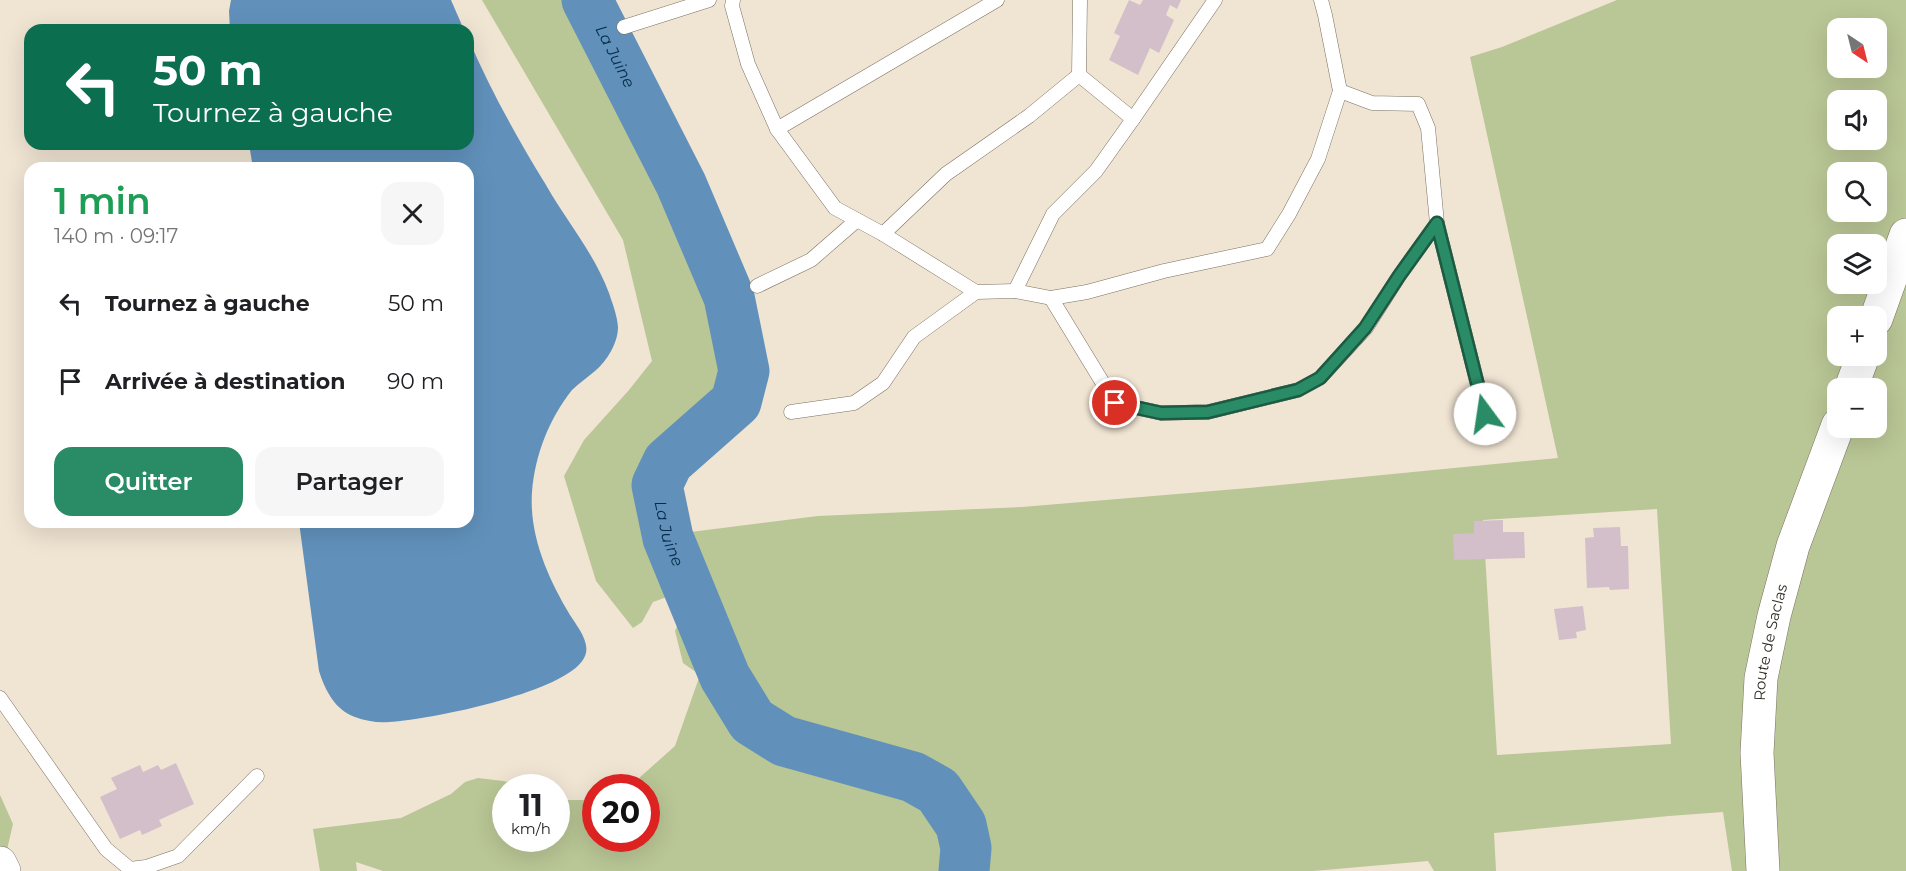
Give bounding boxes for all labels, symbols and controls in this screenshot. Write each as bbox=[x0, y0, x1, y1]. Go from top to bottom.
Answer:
north arrow bbox=[1827, 18, 1887, 78]
map controls bbox=[1827, 18, 1887, 438]
water label: La Juine bbox=[591, 22, 639, 91]
text: 50 m bbox=[153, 44, 262, 96]
icon: left bbox=[54, 48, 132, 126]
button: sound bbox=[1827, 90, 1887, 150]
text: Tournez à gauche bbox=[153, 96, 393, 129]
button: search bbox=[1827, 162, 1887, 222]
text: 1 min bbox=[54, 179, 151, 223]
button: close bbox=[381, 182, 444, 245]
text: 140 m · 09:17 bbox=[54, 224, 178, 248]
button: layers bbox=[1827, 234, 1887, 294]
icon: left bbox=[54, 287, 87, 320]
text: Tournez à gauche bbox=[105, 290, 310, 317]
text: 50 m bbox=[388, 290, 444, 317]
button: + bbox=[1827, 306, 1887, 366]
icon: arrive bbox=[54, 365, 87, 398]
text: Arrivée à destination bbox=[105, 368, 345, 395]
text: 90 m bbox=[387, 368, 444, 395]
pin bbox=[1089, 377, 1140, 428]
button: − bbox=[1827, 378, 1887, 438]
position arrow bbox=[1453, 382, 1517, 446]
icon: arrive bbox=[1098, 386, 1131, 419]
button: Quitter bbox=[54, 447, 243, 516]
button: Partager bbox=[255, 447, 444, 516]
water label: La Juine bbox=[650, 499, 688, 569]
street label: Route de Saclas bbox=[1750, 582, 1791, 701]
speed limit sign: 20 bbox=[582, 774, 660, 852]
text: 11 bbox=[519, 787, 543, 824]
text: km/h bbox=[511, 819, 551, 838]

